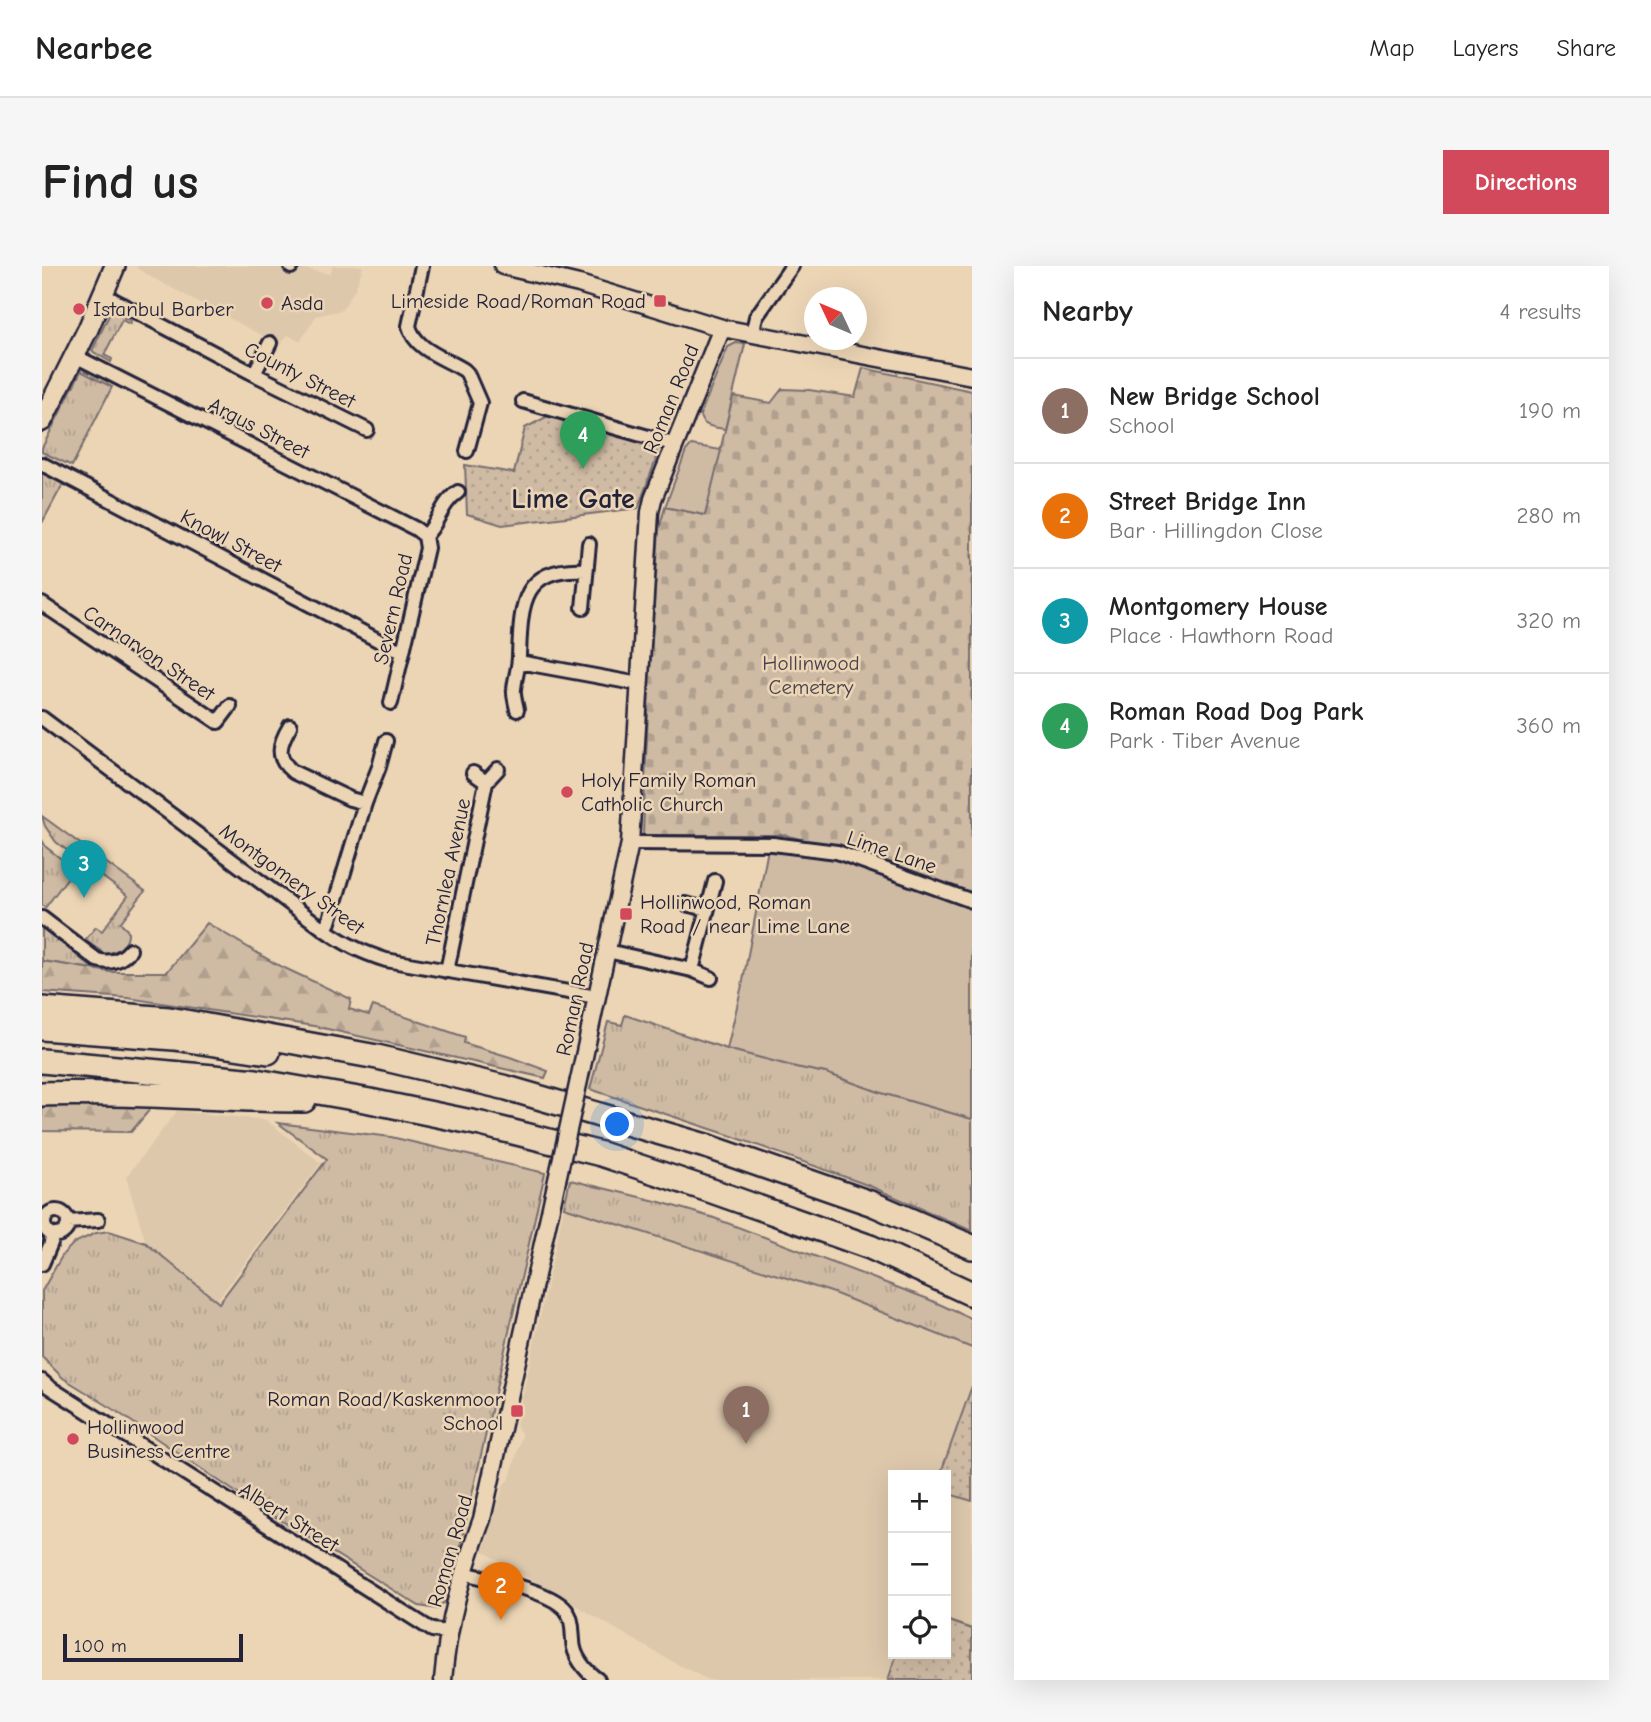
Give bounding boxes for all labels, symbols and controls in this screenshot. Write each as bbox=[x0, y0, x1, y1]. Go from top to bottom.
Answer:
text: Nearbee bbox=[35, 29, 153, 67]
text: Map bbox=[1369, 34, 1415, 62]
text: Layers bbox=[1453, 34, 1518, 62]
text: Share bbox=[1556, 34, 1616, 62]
button: Directions bbox=[1443, 150, 1609, 214]
text: Find us bbox=[42, 154, 198, 210]
north arrow bbox=[804, 287, 867, 350]
place label: Limeside Road/Roman Road bbox=[391, 289, 646, 313]
place label: Asda bbox=[281, 291, 324, 315]
marker: Limeside Road/Roman Road bbox=[652, 293, 668, 309]
text: Nearby bbox=[1042, 294, 1133, 329]
marker: Asda bbox=[259, 295, 275, 311]
place label: Istanbul Barber bbox=[93, 297, 234, 321]
text: 4 results bbox=[1499, 298, 1581, 325]
marker: Istanbul Barber bbox=[71, 301, 87, 317]
street label: County Street bbox=[240, 337, 360, 414]
street label: Roman Road bbox=[638, 341, 704, 457]
text: New Bridge School bbox=[1109, 382, 1320, 412]
street label: Argus Street bbox=[204, 392, 314, 464]
text: 1 bbox=[1060, 397, 1070, 424]
text: 190 m bbox=[1519, 397, 1581, 424]
pin: 4 bbox=[560, 411, 606, 469]
text: School bbox=[1109, 412, 1174, 439]
district label: Lime Gate bbox=[511, 483, 635, 515]
text: Street Bridge Inn bbox=[1109, 487, 1306, 517]
text: 2 bbox=[1059, 502, 1071, 529]
text: 280 m bbox=[1516, 502, 1581, 529]
street label: Knowl Street bbox=[176, 504, 287, 578]
text: Bar · Hillingdon Close bbox=[1109, 517, 1323, 544]
street label: Severn Road bbox=[369, 551, 417, 667]
text: Montgomery House bbox=[1109, 592, 1328, 622]
street label: Carnarvon Street bbox=[79, 600, 220, 706]
text: 3 bbox=[1059, 607, 1071, 634]
text: 320 m bbox=[1517, 607, 1581, 634]
text: Place · Hawthorn Road bbox=[1109, 622, 1333, 649]
park label: Hollinwood Cemetery bbox=[762, 651, 860, 699]
text: Roman Road Dog Park bbox=[1109, 697, 1363, 727]
text: 4 bbox=[1060, 712, 1070, 739]
text: 360 m bbox=[1516, 712, 1581, 739]
text: Park · Tiber Avenue bbox=[1109, 727, 1300, 754]
place label: Holy Family Roman Catholic Church bbox=[581, 768, 756, 816]
marker: Holy Family Roman Catholic Church bbox=[559, 784, 575, 800]
street label: Thornlea Avenue bbox=[421, 796, 475, 948]
street label: Montgomery Street bbox=[215, 818, 370, 940]
street label: Lime Lane bbox=[844, 825, 940, 879]
pin: 3 bbox=[61, 840, 107, 898]
place label: Hollinwood, Roman Road / near Lime Lane bbox=[640, 890, 850, 938]
marker: Hollinwood, Roman Road / near Lime Lane bbox=[618, 906, 634, 922]
street label: Roman Road bbox=[551, 940, 599, 1058]
your location bbox=[600, 1107, 634, 1141]
pin: 1 bbox=[723, 1386, 769, 1444]
place label: Roman Road/Kaskenmoor School bbox=[267, 1387, 504, 1435]
marker: Roman Road/Kaskenmoor School bbox=[509, 1403, 525, 1419]
place label: Hollinwood Business Centre bbox=[87, 1415, 230, 1463]
marker: Hollinwood Business Centre bbox=[65, 1431, 81, 1447]
map controls bbox=[888, 1470, 951, 1659]
button: + bbox=[888, 1470, 951, 1533]
street label: Albert Street bbox=[235, 1477, 344, 1558]
street label: Roman Road bbox=[423, 1492, 477, 1610]
button: − bbox=[888, 1533, 951, 1596]
pin: 2 bbox=[478, 1562, 524, 1620]
button: locate bbox=[888, 1596, 951, 1659]
scale bar bbox=[63, 1631, 243, 1663]
text: 100 m bbox=[74, 1635, 127, 1657]

